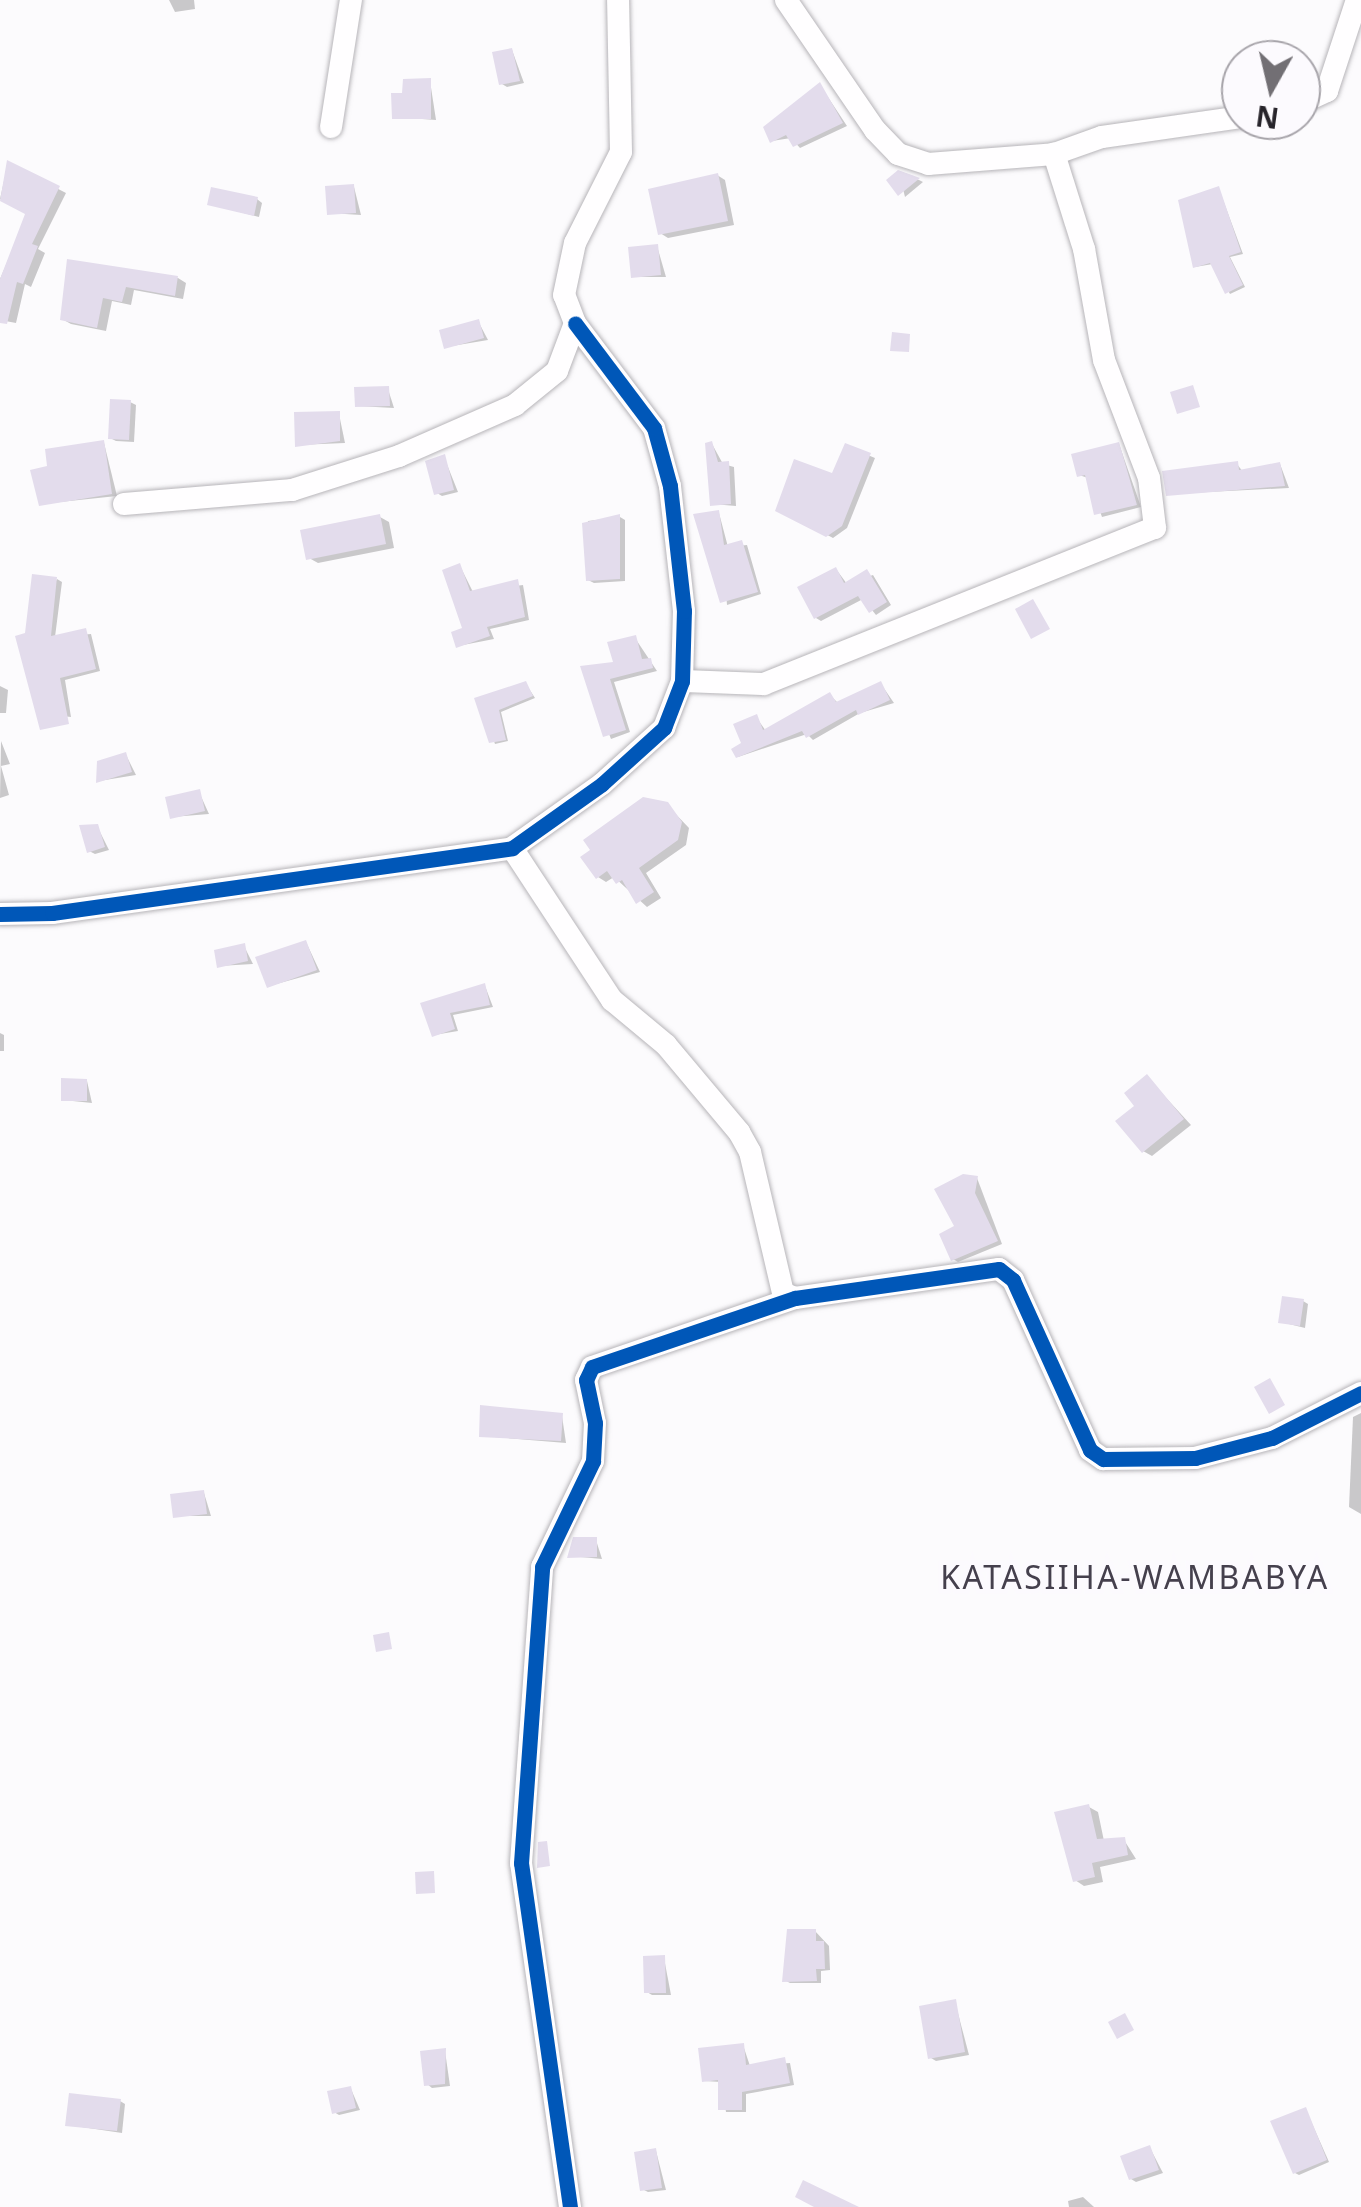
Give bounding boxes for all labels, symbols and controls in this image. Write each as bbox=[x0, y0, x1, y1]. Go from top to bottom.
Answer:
north arrow bbox=[1221, 40, 1321, 140]
text: N bbox=[1253, 97, 1281, 138]
district label: KATASIIHA-WAMBABYA bbox=[940, 1558, 1330, 1596]

